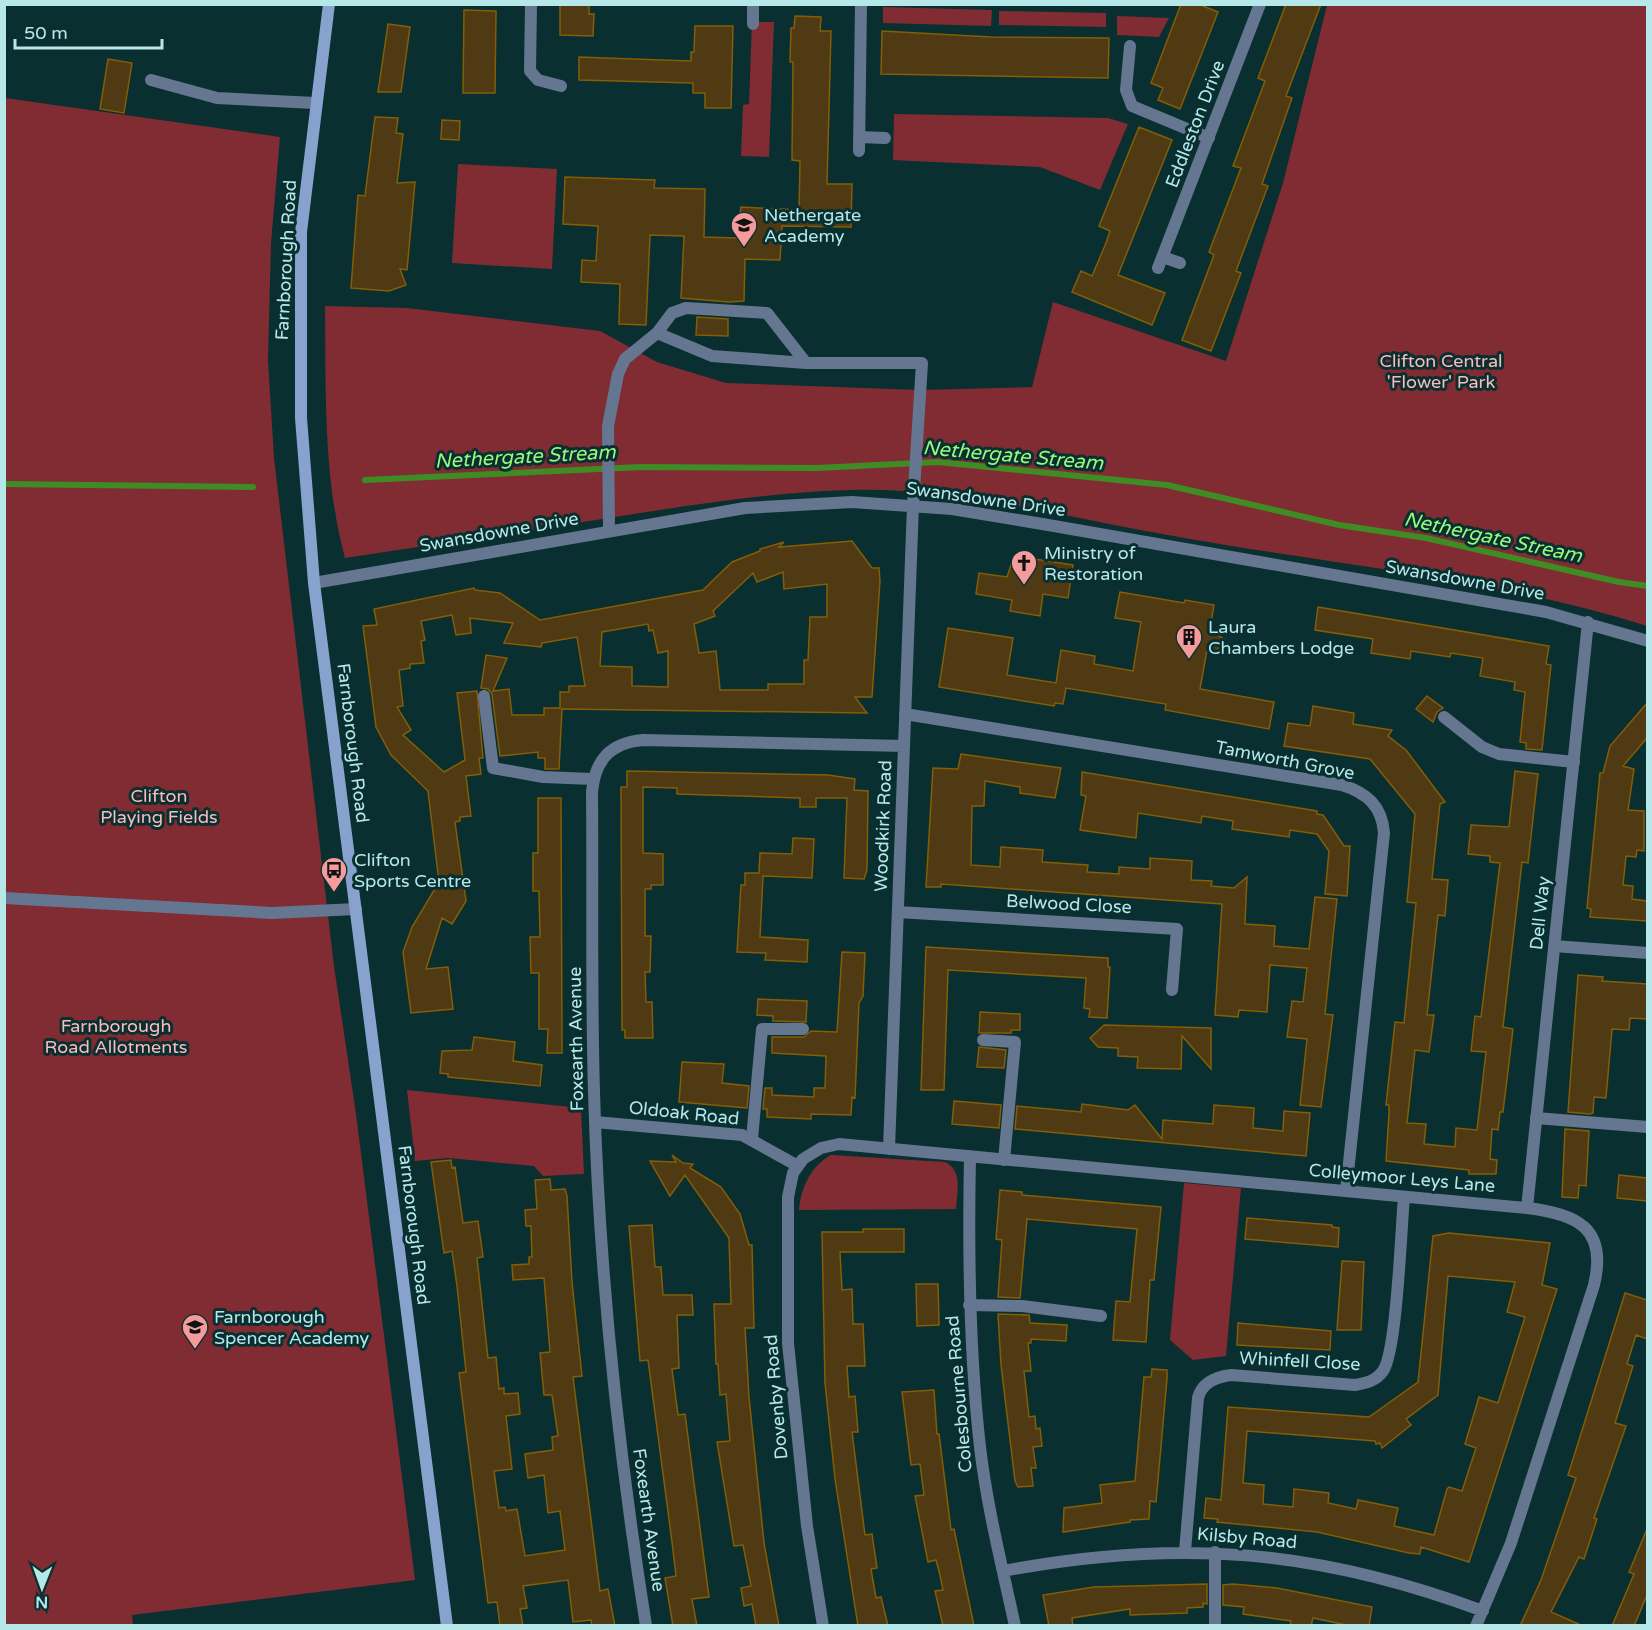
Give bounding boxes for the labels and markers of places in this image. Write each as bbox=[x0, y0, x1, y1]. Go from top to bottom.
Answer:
place label: Nethergate Academy bbox=[764, 204, 861, 247]
school or university icon: Nethergate Academy bbox=[729, 210, 759, 248]
place label: Ministry of Restoration bbox=[1044, 542, 1143, 585]
church icon: Ministry of Restoration bbox=[1009, 548, 1039, 586]
place label: Laura Chambers Lodge bbox=[1208, 616, 1354, 659]
building icon: Laura Chambers Lodge bbox=[1174, 622, 1204, 660]
place label: Clifton Sports Centre bbox=[354, 849, 471, 892]
bus stop icon: Clifton Sports Centre bbox=[319, 855, 349, 893]
place label: Farnborough Spencer Academy bbox=[214, 1306, 370, 1349]
school or university icon: Farnborough Spencer Academy bbox=[180, 1312, 210, 1350]

